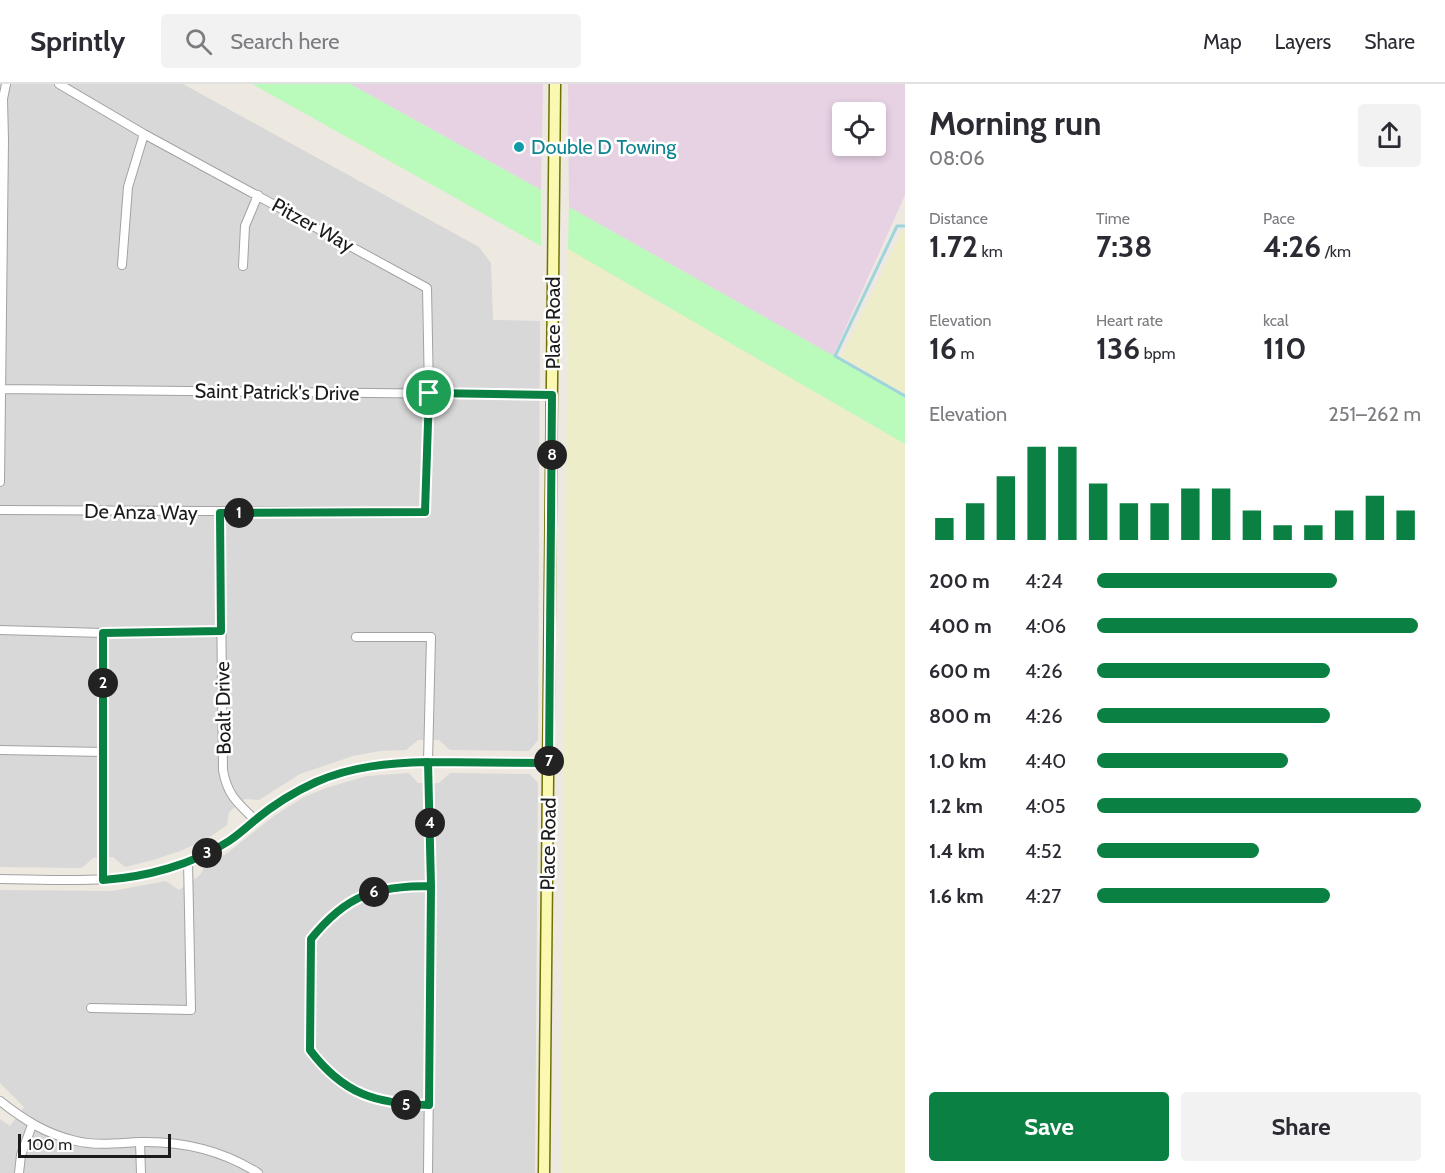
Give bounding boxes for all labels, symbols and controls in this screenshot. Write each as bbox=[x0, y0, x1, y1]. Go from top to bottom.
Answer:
search box bbox=[161, 14, 581, 68]
text: Sprintly bbox=[30, 24, 125, 58]
icon: search bbox=[182, 25, 215, 58]
text: Search here bbox=[230, 28, 340, 55]
text: Map bbox=[1203, 29, 1242, 54]
text: Layers bbox=[1275, 29, 1331, 54]
text: Share bbox=[1364, 29, 1415, 54]
map controls bbox=[832, 102, 886, 156]
button: locate bbox=[832, 102, 886, 156]
text: Morning run bbox=[929, 103, 1101, 143]
button: share bbox=[1358, 104, 1421, 167]
place label: Double D Towing bbox=[531, 135, 677, 159]
marker: Double D Towing bbox=[512, 140, 526, 154]
text: 08:06 bbox=[929, 146, 985, 170]
street label: Pitzer Way bbox=[268, 193, 358, 257]
text: Distance bbox=[929, 209, 988, 228]
text: Time bbox=[1096, 209, 1130, 228]
text: Pace bbox=[1263, 209, 1295, 228]
text: 1.72 bbox=[929, 228, 978, 265]
text: 7:38 bbox=[1096, 228, 1152, 265]
text: 4:26 bbox=[1263, 228, 1321, 265]
text: km bbox=[978, 242, 1003, 261]
text: /km bbox=[1321, 242, 1351, 261]
street label: Place Road bbox=[541, 277, 565, 369]
text: Elevation bbox=[929, 311, 992, 330]
text: Heart rate bbox=[1096, 311, 1163, 330]
text: kcal bbox=[1263, 311, 1289, 330]
text: 16 bbox=[929, 330, 957, 367]
text: 136 bbox=[1096, 330, 1140, 367]
text: 110 bbox=[1263, 330, 1306, 367]
text: m bbox=[957, 344, 975, 363]
text: bpm bbox=[1140, 344, 1176, 363]
pin bbox=[403, 367, 454, 418]
icon: arrive bbox=[412, 376, 445, 409]
street label: Saint Patrick's Drive bbox=[195, 379, 359, 405]
text: Elevation bbox=[929, 402, 1007, 426]
text: 251–262 m bbox=[1328, 402, 1421, 426]
pin: 8 bbox=[537, 440, 567, 470]
text: 8 bbox=[547, 445, 557, 464]
pin: 1 bbox=[224, 498, 254, 528]
street label: De Anza Way bbox=[84, 499, 198, 525]
text: 1 bbox=[236, 503, 242, 522]
text: 200 m bbox=[929, 569, 990, 593]
text: 4:24 bbox=[1025, 569, 1063, 593]
text: 400 m bbox=[929, 614, 992, 638]
text: 4:06 bbox=[1025, 614, 1066, 638]
text: 600 m bbox=[929, 659, 990, 683]
text: 4:26 bbox=[1025, 659, 1063, 683]
street label: Boalt Drive bbox=[210, 661, 236, 755]
pin: 2 bbox=[88, 668, 118, 698]
text: 2 bbox=[99, 673, 107, 692]
text: 800 m bbox=[929, 704, 991, 728]
text: 4:26 bbox=[1025, 704, 1063, 728]
pin: 7 bbox=[534, 746, 564, 776]
text: 1.0 km bbox=[929, 749, 986, 773]
text: 4:40 bbox=[1025, 749, 1066, 773]
text: 7 bbox=[545, 751, 553, 770]
text: 1.2 km bbox=[929, 794, 983, 818]
text: 4:05 bbox=[1025, 794, 1066, 818]
street label: Place Road bbox=[535, 797, 561, 891]
pin: 4 bbox=[415, 808, 445, 838]
text: 4 bbox=[425, 813, 435, 832]
pin: 3 bbox=[192, 838, 222, 868]
text: 1.4 km bbox=[929, 839, 985, 863]
text: 4:52 bbox=[1025, 839, 1062, 863]
text: 3 bbox=[203, 843, 211, 862]
pin: 6 bbox=[359, 877, 389, 907]
text: 6 bbox=[370, 882, 379, 901]
text: 1.6 km bbox=[929, 884, 984, 908]
text: 4:27 bbox=[1025, 884, 1061, 908]
pin: 5 bbox=[391, 1090, 421, 1120]
button: Save bbox=[929, 1092, 1169, 1161]
button: Share bbox=[1181, 1092, 1421, 1161]
text: 5 bbox=[402, 1095, 410, 1114]
scale bar bbox=[18, 1131, 171, 1158]
text: 100 m bbox=[27, 1135, 72, 1154]

